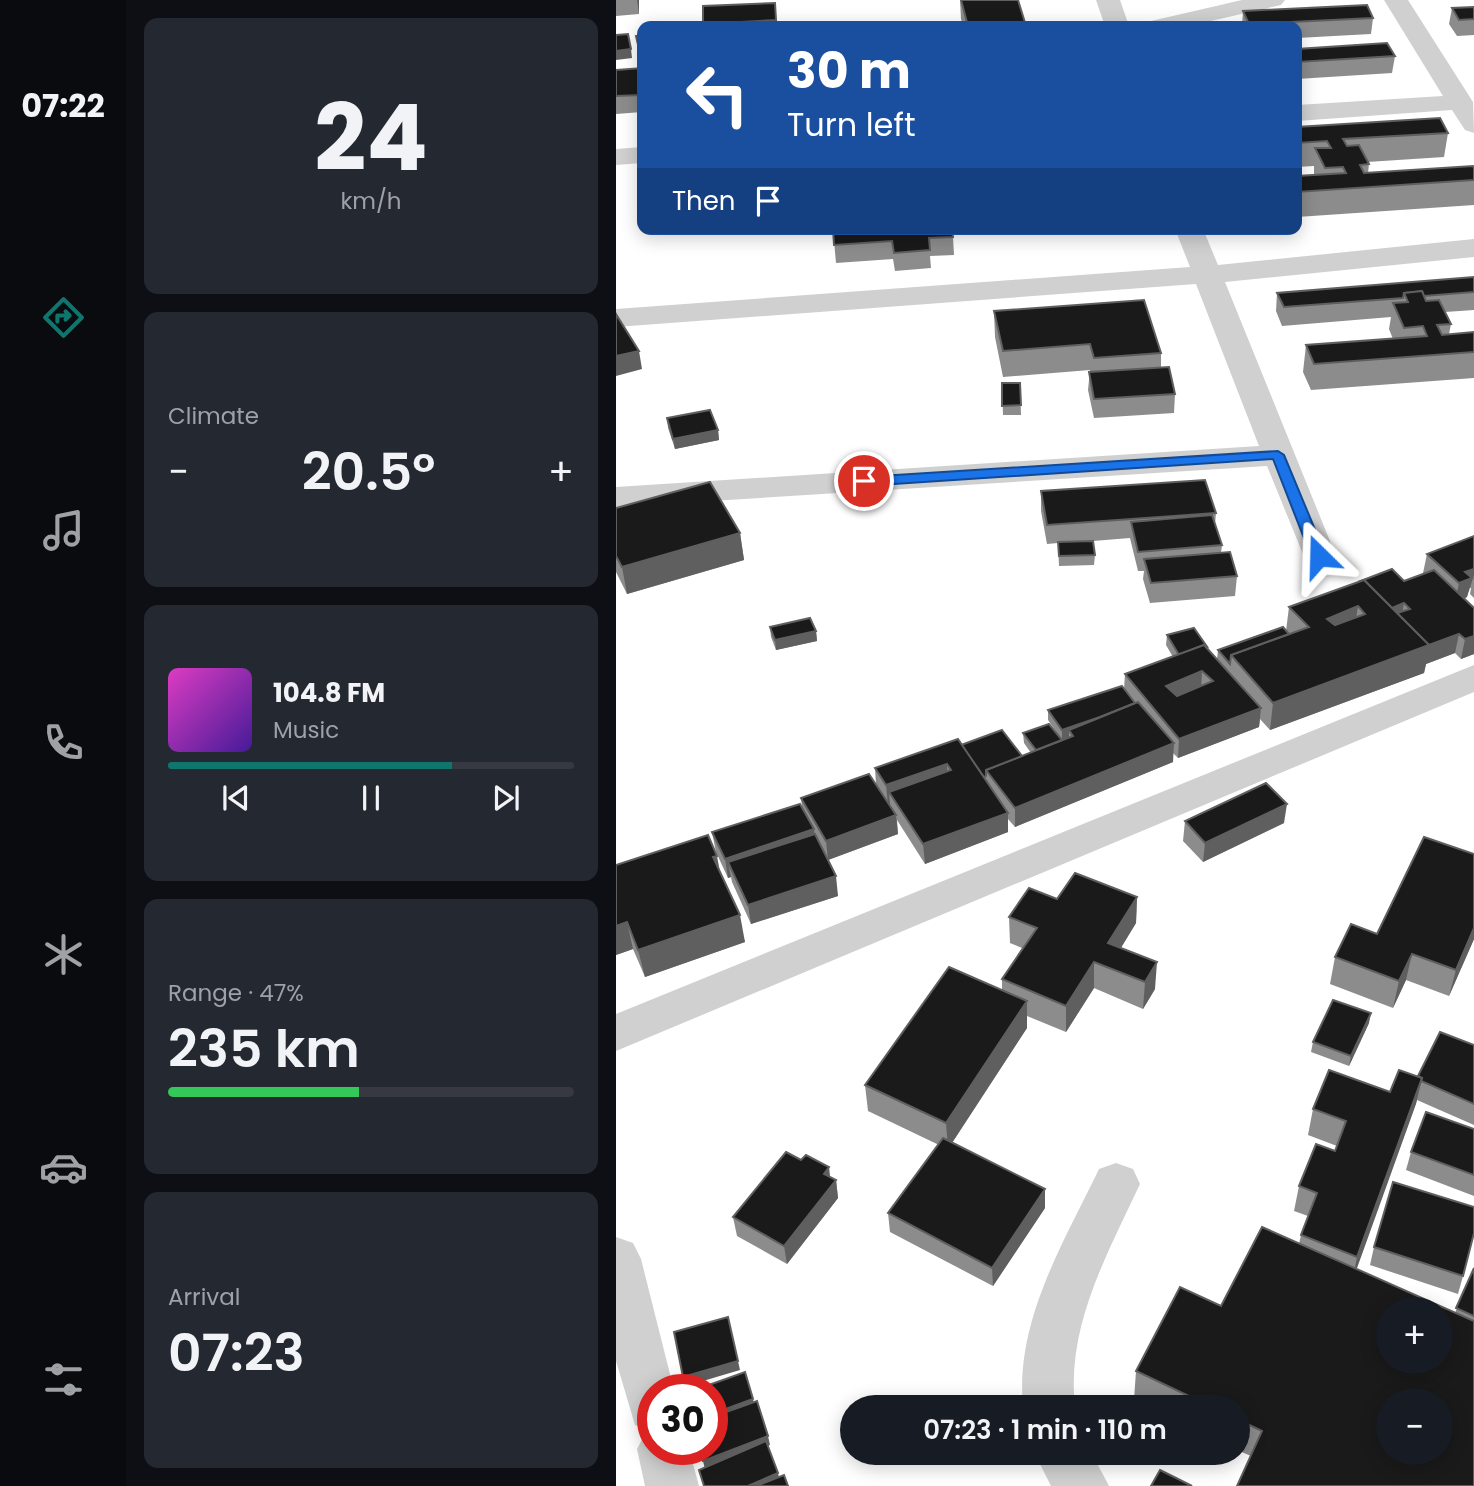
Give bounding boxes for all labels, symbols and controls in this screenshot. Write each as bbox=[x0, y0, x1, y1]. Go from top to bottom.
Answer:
text: 30 m bbox=[787, 37, 911, 105]
icon: left bbox=[672, 49, 763, 140]
text: 24 bbox=[314, 74, 428, 202]
text: 07:22 bbox=[21, 83, 105, 128]
text: Turn left bbox=[787, 102, 916, 147]
icon: arrive bbox=[749, 182, 787, 220]
text: Then bbox=[672, 183, 735, 219]
text: km/h bbox=[340, 185, 402, 217]
icon: directions bbox=[39, 293, 88, 342]
text: Climate bbox=[168, 400, 259, 432]
text: 20.5° bbox=[302, 435, 435, 508]
text: − bbox=[168, 445, 189, 498]
text: + bbox=[548, 445, 574, 498]
pin bbox=[834, 451, 894, 511]
icon: arrive bbox=[845, 462, 883, 500]
icon: music bbox=[39, 506, 88, 555]
position arrow bbox=[1282, 519, 1356, 593]
text: 104.8 FM bbox=[273, 675, 385, 711]
text: Music bbox=[273, 714, 339, 746]
icon: phone bbox=[39, 718, 88, 767]
icon: previous bbox=[217, 779, 255, 817]
icon: pause bbox=[352, 779, 390, 817]
icon: next bbox=[487, 779, 525, 817]
icon: climate bbox=[39, 930, 88, 979]
text: Range · 47% bbox=[168, 977, 304, 1009]
text: 235 km bbox=[168, 1012, 360, 1085]
icon: car bbox=[39, 1143, 88, 1192]
text: Arrival bbox=[168, 1281, 240, 1313]
map controls bbox=[1376, 1297, 1453, 1465]
button: + bbox=[1376, 1297, 1453, 1374]
text: 07:23 bbox=[168, 1316, 305, 1389]
icon: filters bbox=[39, 1355, 88, 1404]
speed limit sign: 30 bbox=[637, 1374, 728, 1465]
button: − bbox=[1376, 1388, 1453, 1465]
text: 07:23 · 1 min · 110 m bbox=[923, 1412, 1167, 1448]

